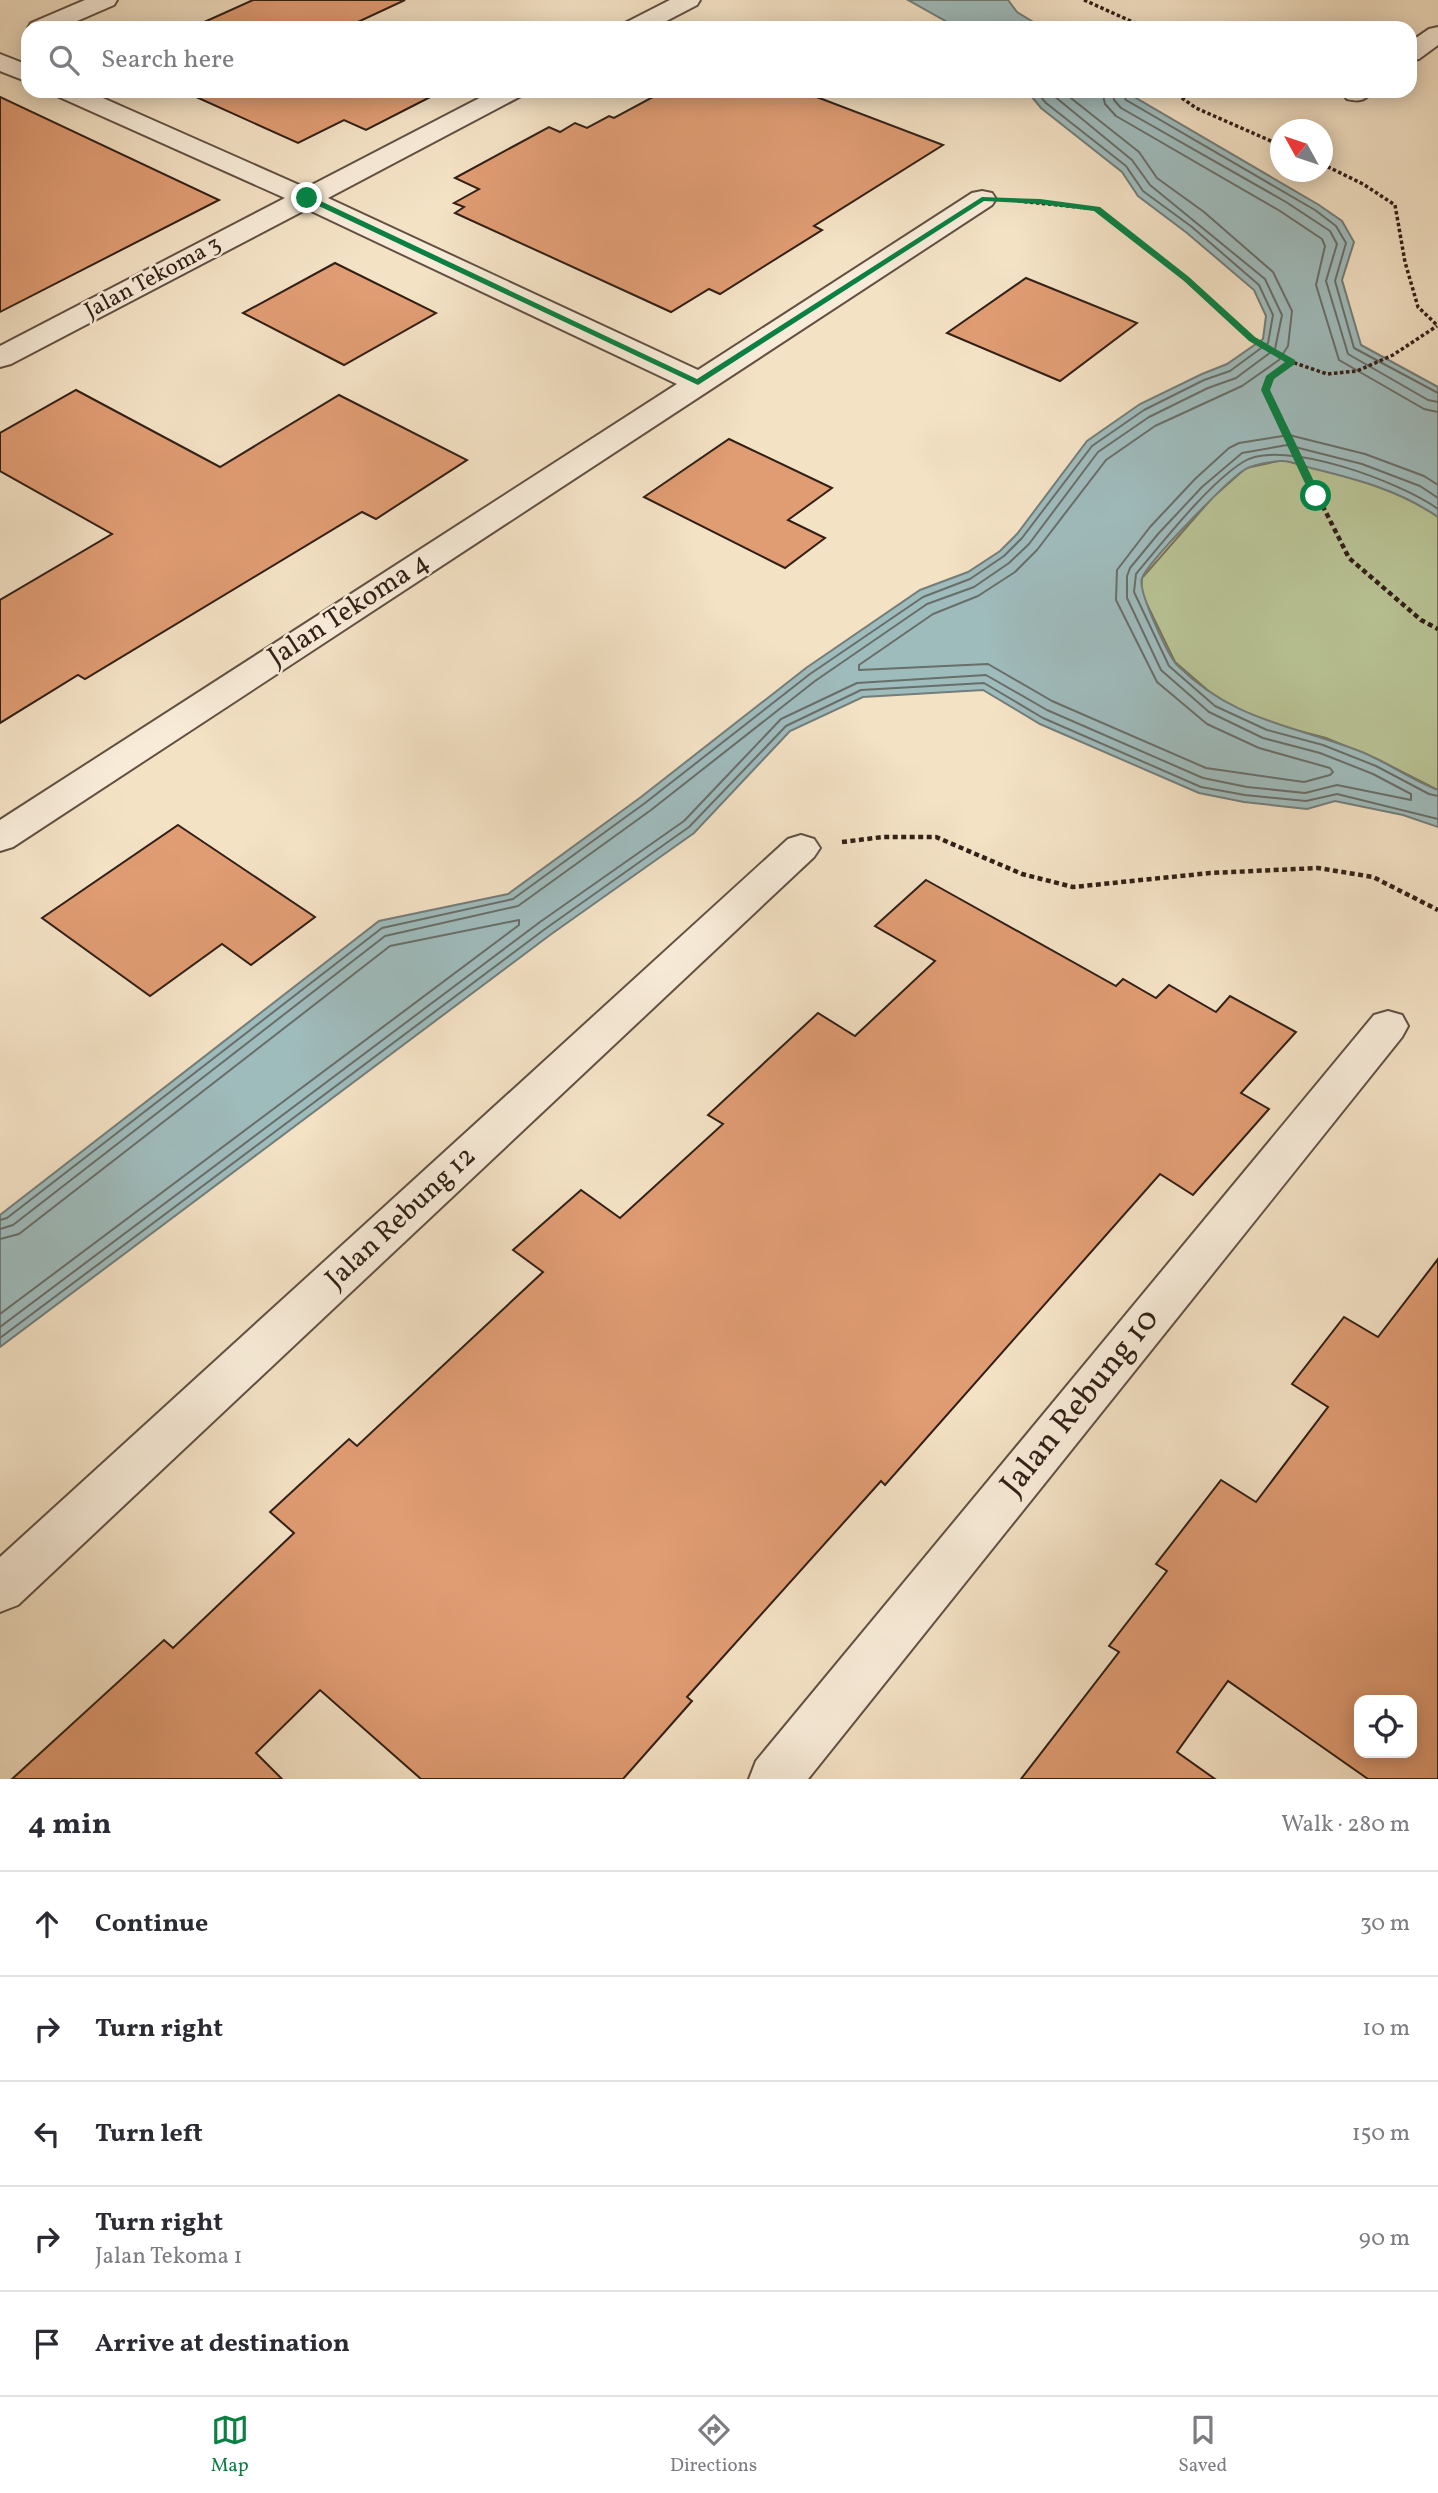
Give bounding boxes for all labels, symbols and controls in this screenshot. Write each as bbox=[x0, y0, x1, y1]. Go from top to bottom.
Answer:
search box bbox=[21, 21, 1417, 98]
icon: search bbox=[45, 41, 83, 79]
text: Search here bbox=[101, 42, 234, 78]
north arrow bbox=[1270, 119, 1333, 182]
route end bbox=[291, 182, 322, 213]
street label: Jalan Tekoma 3 bbox=[79, 229, 227, 327]
route start bbox=[1300, 480, 1331, 511]
street label: Jalan Tekoma 4 bbox=[261, 543, 437, 677]
street label: Jalan Rebung 12 bbox=[317, 1138, 485, 1298]
street label: Jalan Rebung 10 bbox=[991, 1299, 1171, 1507]
map controls bbox=[1354, 1695, 1417, 1758]
button: locate bbox=[1354, 1695, 1417, 1758]
text: 4 min bbox=[28, 1804, 112, 1846]
text: Walk · 280 m bbox=[1281, 1809, 1410, 1841]
icon: ahead bbox=[28, 1905, 66, 1943]
text: Continue bbox=[95, 1906, 208, 1942]
text: 30 m bbox=[1360, 1908, 1410, 1940]
icon: right bbox=[28, 2010, 66, 2048]
text: Turn right bbox=[95, 2011, 223, 2047]
text: 10 m bbox=[1362, 2013, 1410, 2045]
icon: left bbox=[28, 2115, 66, 2153]
text: Turn left bbox=[95, 2116, 203, 2152]
text: 150 m bbox=[1352, 2118, 1410, 2150]
text: Turn right bbox=[95, 2205, 223, 2241]
icon: right bbox=[28, 2220, 66, 2258]
text: 90 m bbox=[1359, 2223, 1410, 2255]
text: Jalan Tekoma 1 bbox=[95, 2241, 243, 2273]
icon: arrive bbox=[28, 2325, 66, 2363]
text: Arrive at destination bbox=[95, 2326, 350, 2362]
tab: Map bbox=[211, 2411, 249, 2479]
tab: Directions bbox=[670, 2411, 757, 2479]
tab: Saved bbox=[1178, 2411, 1227, 2479]

